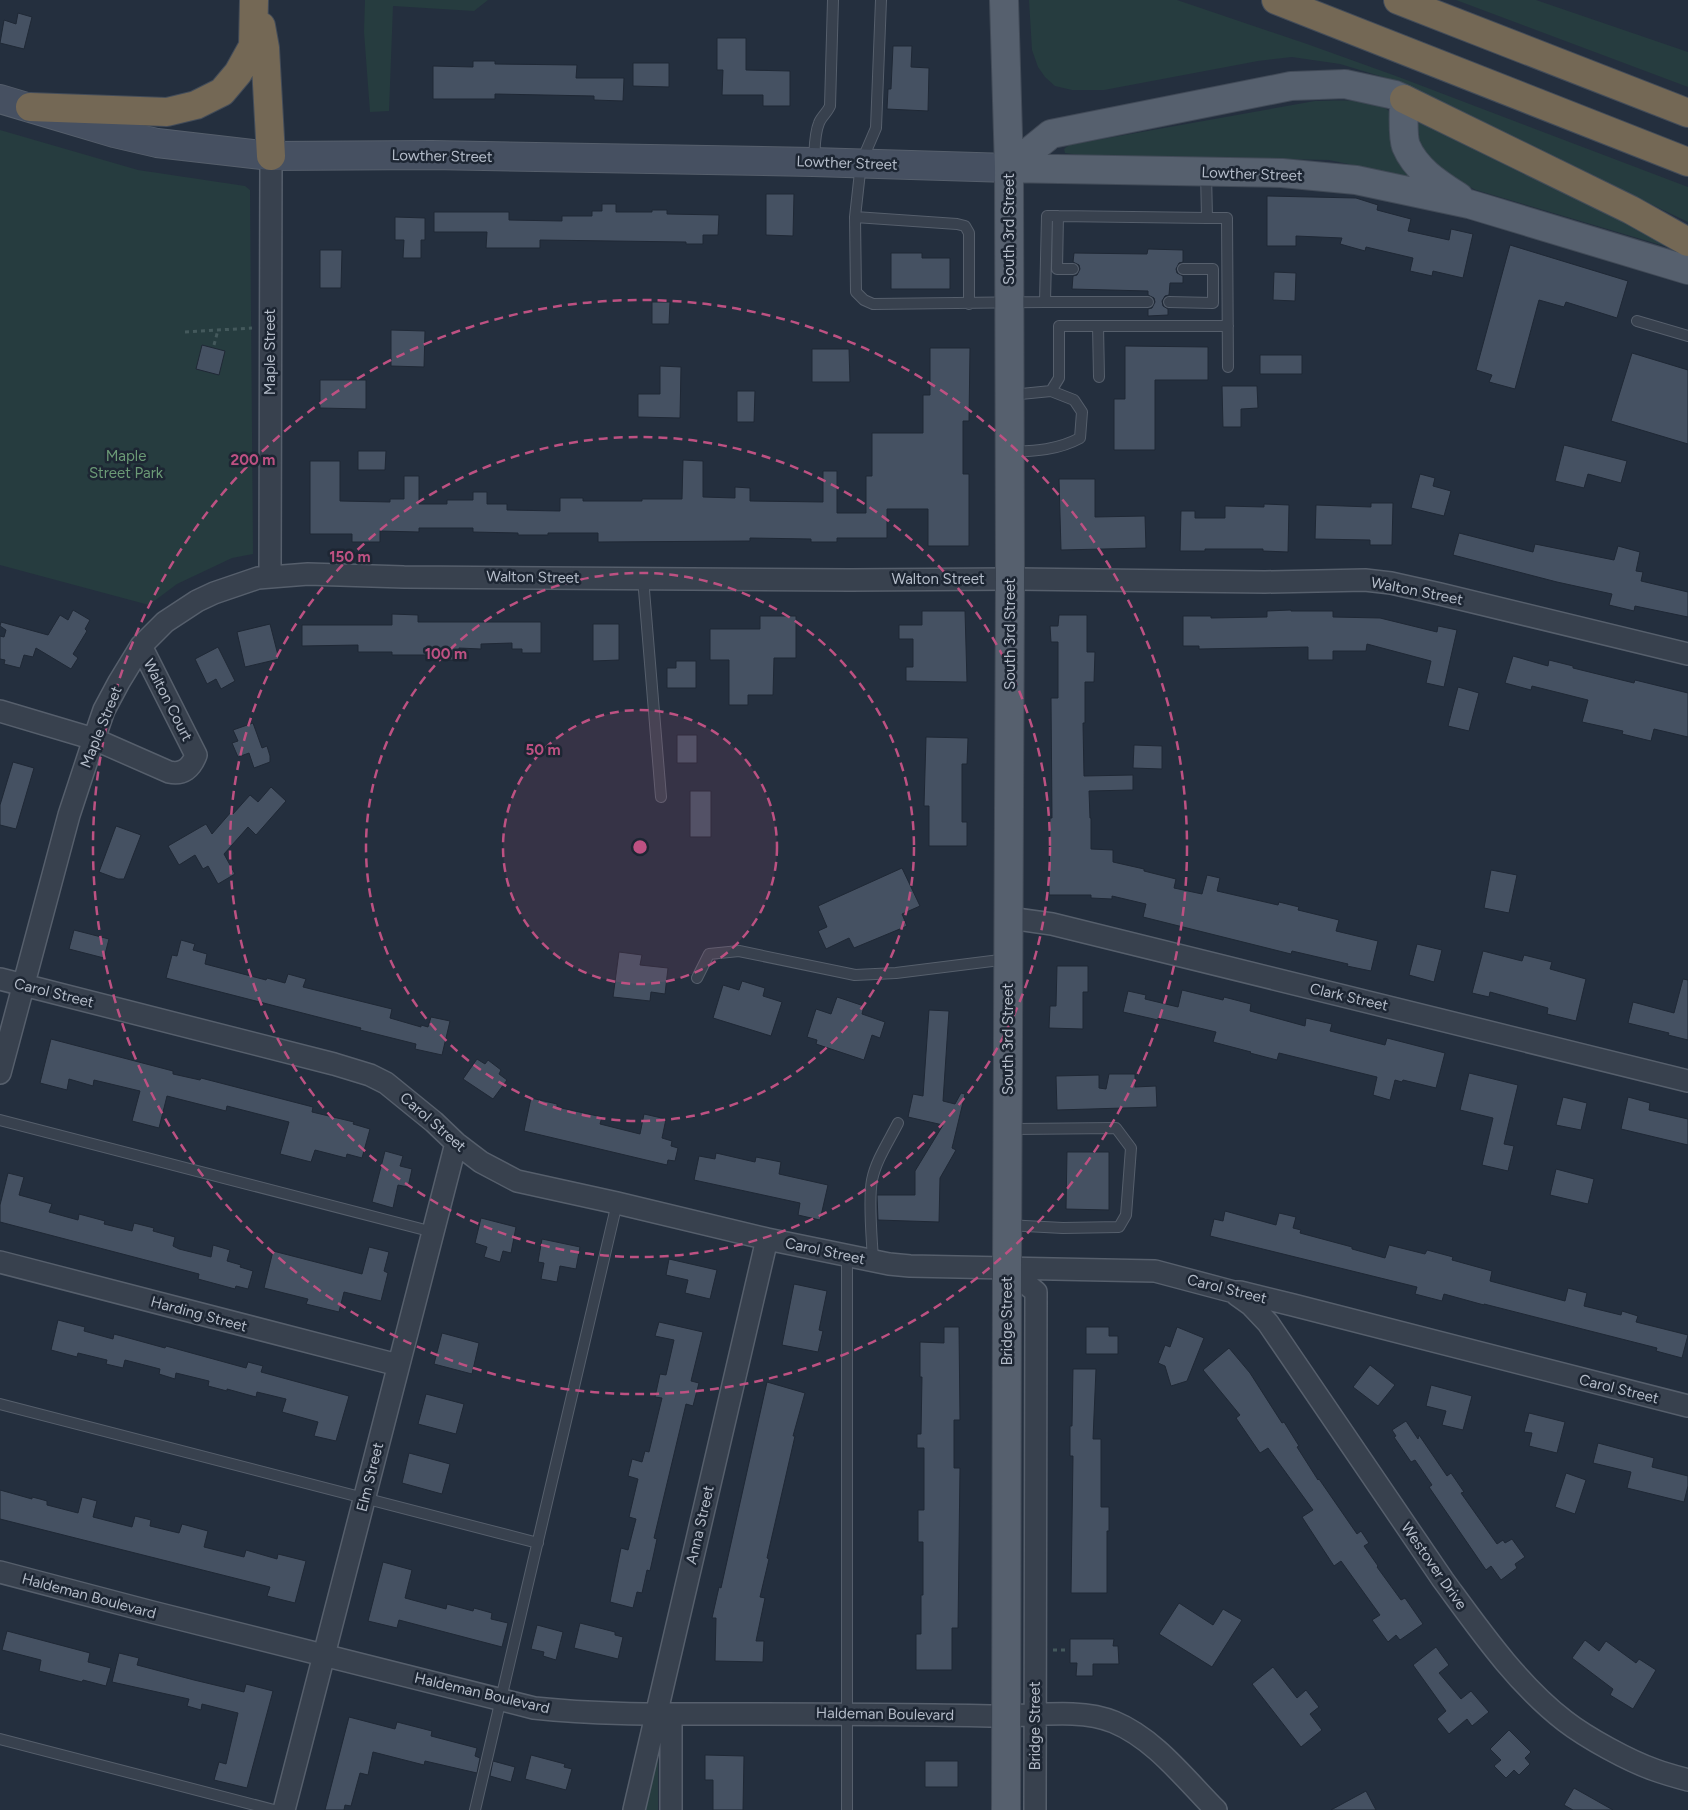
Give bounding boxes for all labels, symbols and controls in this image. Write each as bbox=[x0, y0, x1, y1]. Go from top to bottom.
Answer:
street label: Lowther Street bbox=[391, 146, 493, 166]
street label: Lowther Street bbox=[796, 152, 898, 174]
street label: Lowther Street bbox=[1201, 163, 1303, 185]
street label: South 3rd Street bbox=[1000, 173, 1018, 285]
street label: Maple Street bbox=[261, 308, 279, 395]
park label: Maple Street Park bbox=[89, 447, 164, 482]
text: 200 m bbox=[231, 451, 275, 469]
text: 150 m bbox=[329, 548, 371, 566]
street label: Walton Street bbox=[486, 567, 580, 587]
street label: Walton Street bbox=[891, 570, 985, 588]
street label: Walton Street bbox=[1370, 573, 1465, 609]
street label: South 3rd Street bbox=[1001, 578, 1019, 690]
text: 100 m bbox=[425, 645, 467, 663]
street label: Walton Court bbox=[140, 656, 197, 744]
street label: Maple Street bbox=[76, 683, 126, 770]
text: 50 m bbox=[525, 741, 561, 759]
centre of rings bbox=[631, 838, 649, 856]
street label: Carol Street bbox=[12, 974, 96, 1012]
street label: Clark Street bbox=[1308, 979, 1390, 1015]
street label: South 3rd Street bbox=[999, 983, 1017, 1095]
street label: Carol Street bbox=[396, 1089, 470, 1156]
street label: Carol Street bbox=[783, 1234, 867, 1268]
street label: Carol Street bbox=[1185, 1270, 1269, 1308]
street label: Bridge Street bbox=[998, 1276, 1016, 1366]
street label: Harding Street bbox=[149, 1292, 250, 1336]
street label: Carol Street bbox=[1577, 1370, 1661, 1408]
street label: Elm Street bbox=[353, 1440, 387, 1513]
street label: Anna Street bbox=[682, 1484, 718, 1566]
street label: Westover Drive bbox=[1397, 1519, 1471, 1613]
street label: Haldeman Boulevard bbox=[20, 1569, 158, 1623]
street label: Haldeman Boulevard bbox=[413, 1669, 551, 1717]
street label: Bridge Street bbox=[1026, 1681, 1044, 1771]
street label: Haldeman Boulevard bbox=[816, 1704, 954, 1724]

